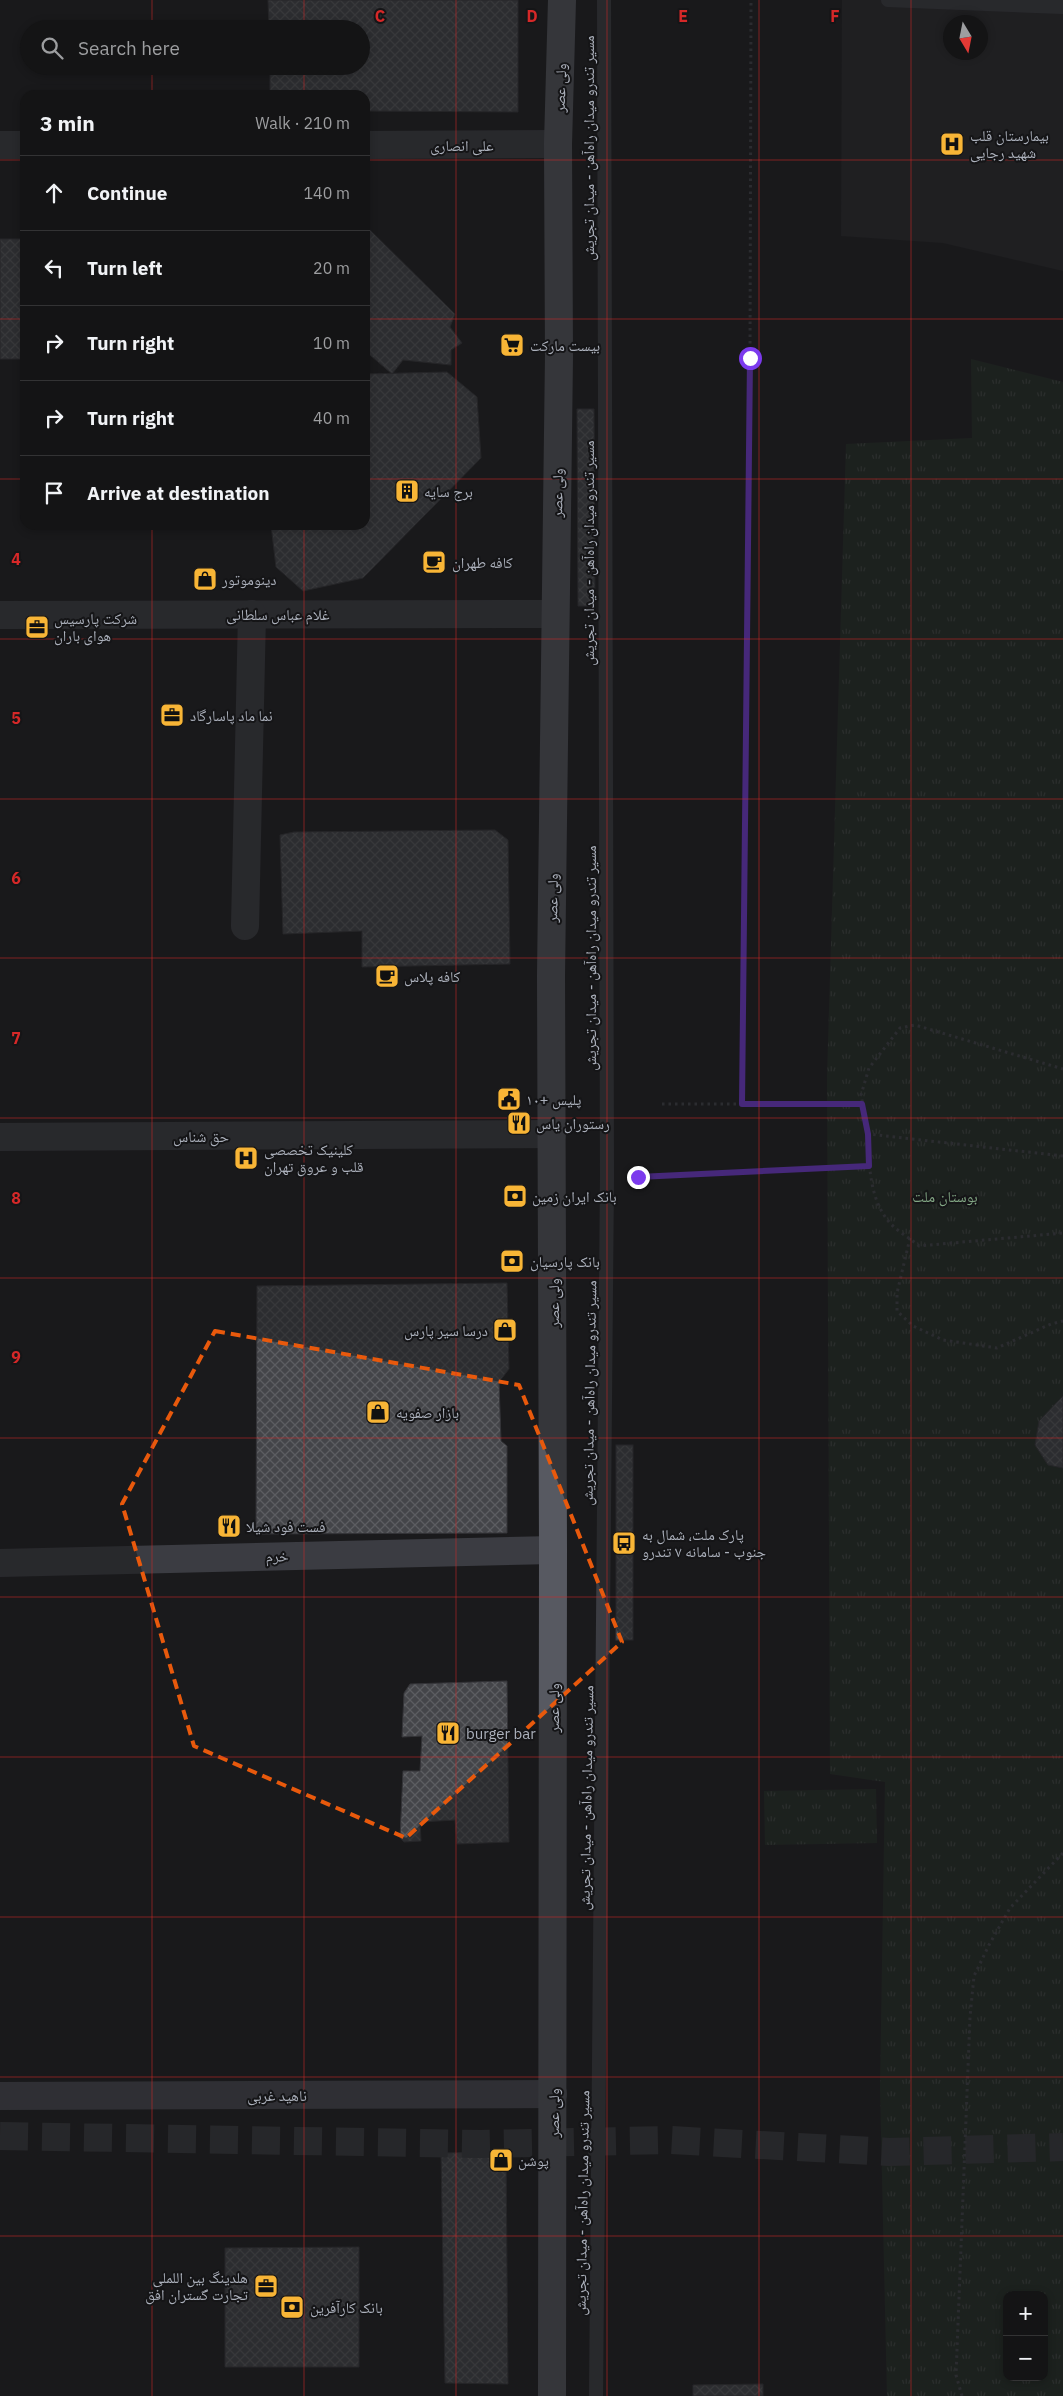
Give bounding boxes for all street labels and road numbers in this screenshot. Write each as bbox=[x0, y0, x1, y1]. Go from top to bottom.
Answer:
street label: مسیر تندرو میدان راه‌آهن - میدان تجریش bbox=[579, 35, 599, 261]
street label: ولی عصر bbox=[550, 63, 571, 114]
street label: علی انصاری bbox=[430, 136, 494, 156]
street label: مسیر تندرو میدان راه‌آهن - میدان تجریش bbox=[579, 440, 599, 666]
street label: ولی عصر bbox=[547, 468, 568, 519]
street label: غلام عباس سلطانی bbox=[226, 605, 330, 625]
street label: مسیر تندرو میدان راه‌آهن - میدان تجریش bbox=[581, 845, 601, 1071]
street label: ولی عصر bbox=[542, 873, 563, 924]
street label: حق شناس bbox=[173, 1127, 229, 1147]
street label: ولی عصر bbox=[544, 1278, 564, 1329]
street label: مسیر تندرو میدان راه‌آهن - میدان تجریش bbox=[578, 1280, 601, 1506]
street label: خرم bbox=[265, 1546, 289, 1567]
street label: ولی عصر bbox=[544, 1683, 564, 1734]
street label: مسیر تندرو میدان راه‌آهن - میدان تجریش bbox=[575, 1685, 598, 1911]
street label: ناهید غربی bbox=[247, 2086, 307, 2106]
street label: ولی عصر bbox=[544, 2088, 564, 2139]
street label: مسیر تندرو میدان راه‌آهن - میدان تجریش bbox=[571, 2090, 594, 2316]

